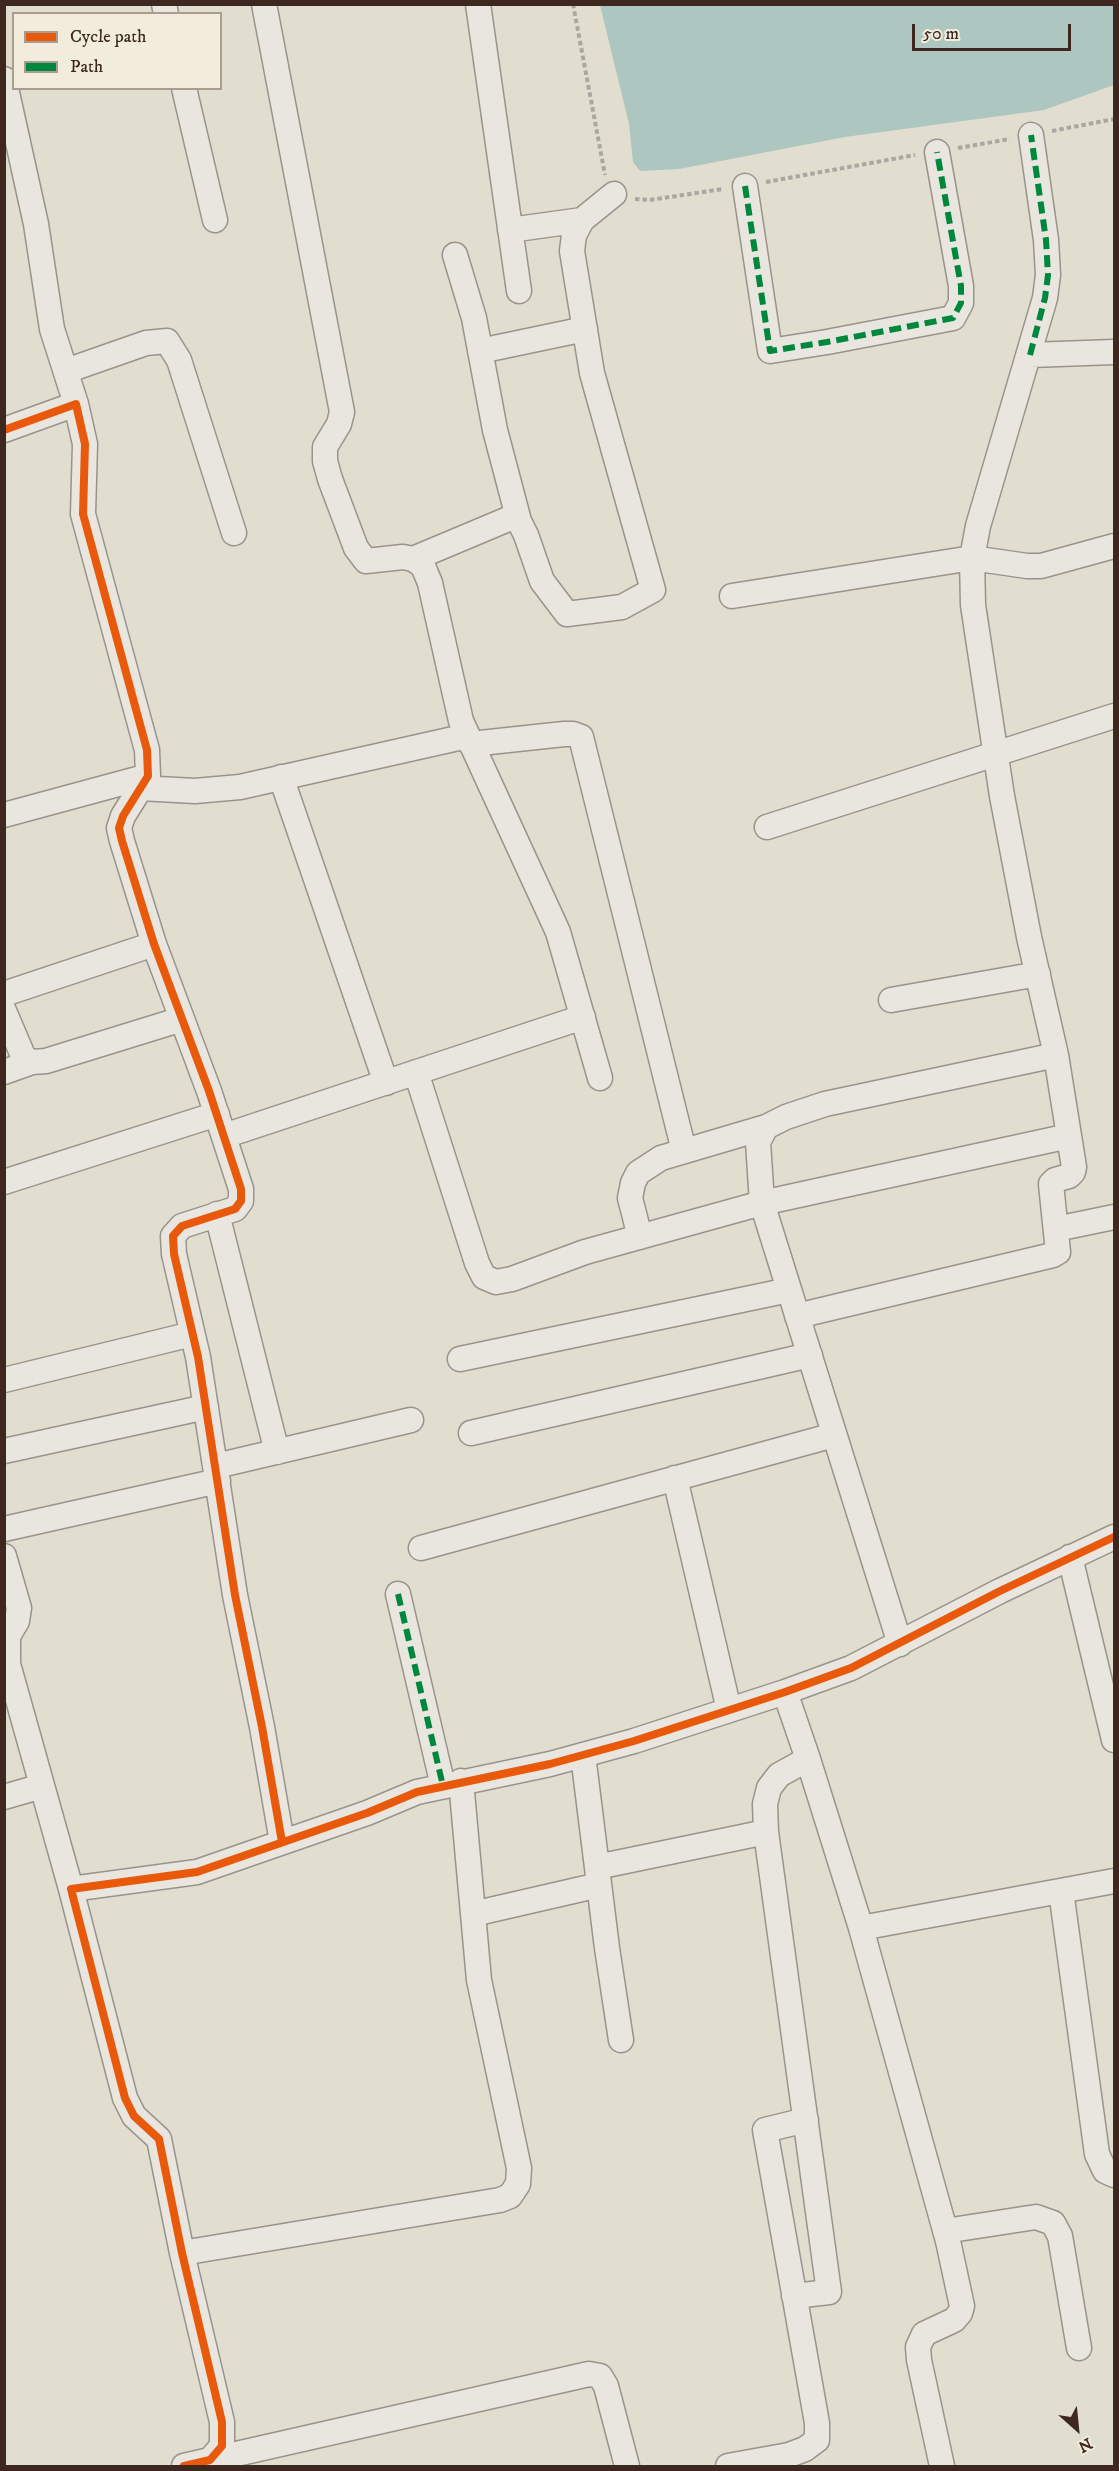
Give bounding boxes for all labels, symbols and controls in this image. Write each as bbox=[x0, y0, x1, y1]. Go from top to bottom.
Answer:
legend bbox=[12, 12, 222, 90]
scale bar bbox=[915, 12, 1074, 50]
text: 50 m bbox=[923, 23, 959, 45]
text: Cycle path bbox=[70, 26, 147, 48]
text: Path bbox=[70, 56, 103, 78]
north arrow bbox=[1047, 2399, 1107, 2459]
text: N bbox=[1075, 2433, 1096, 2457]

